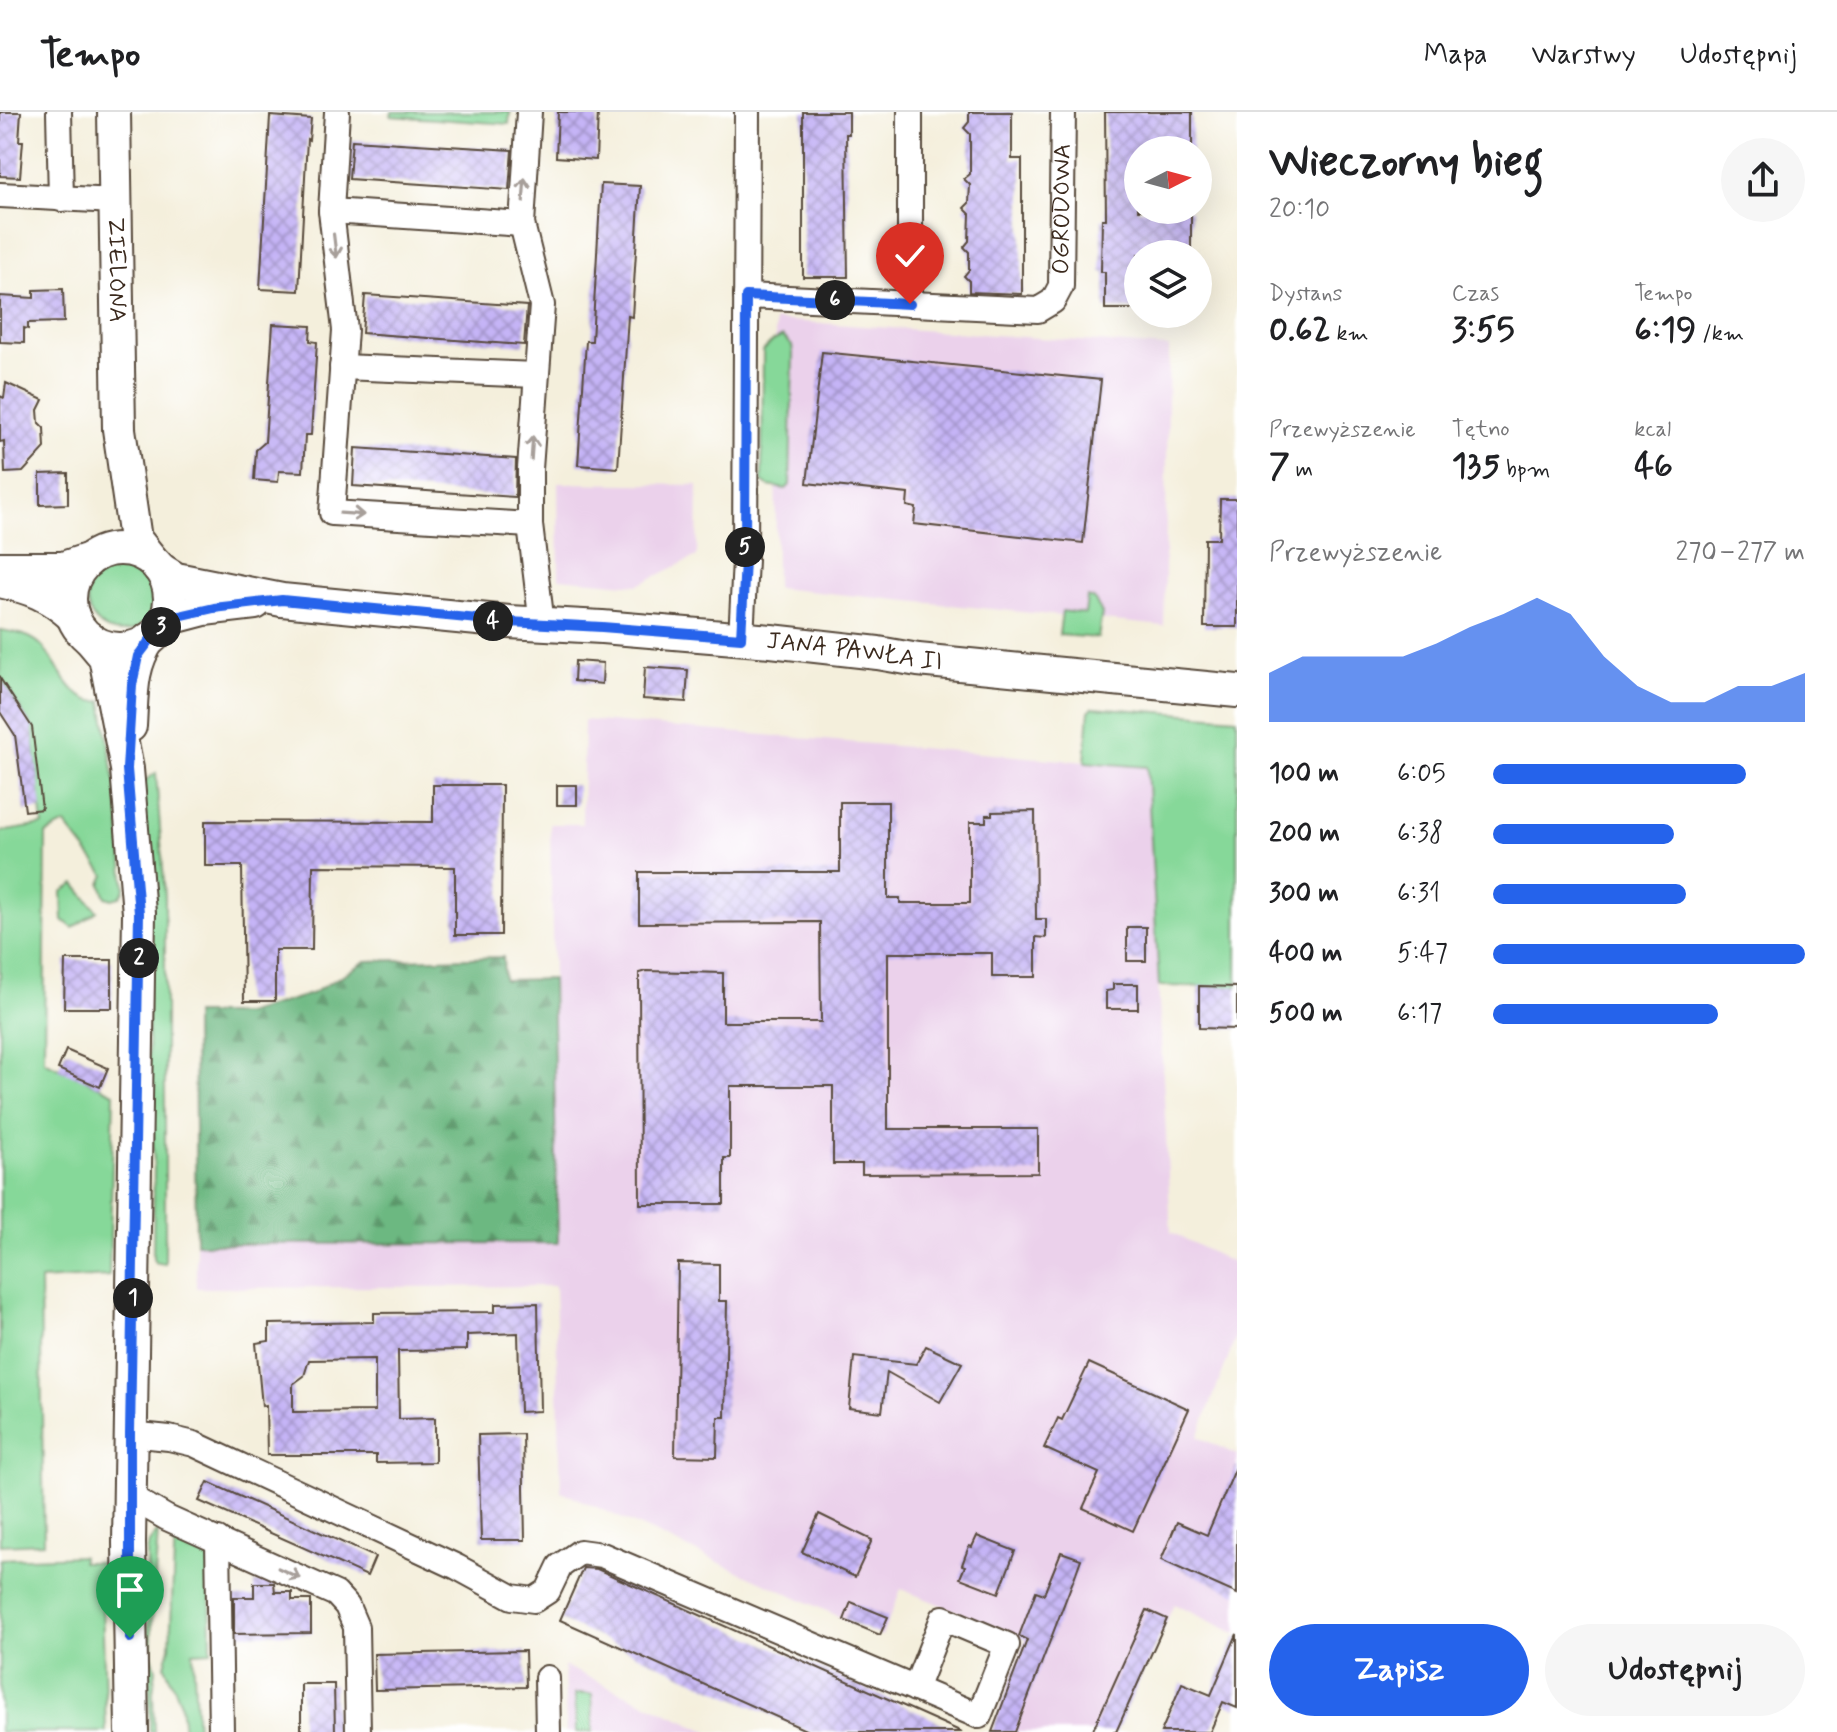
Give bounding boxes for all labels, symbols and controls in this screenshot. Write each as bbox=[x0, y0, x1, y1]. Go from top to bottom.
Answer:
text: Tempo bbox=[40, 31, 141, 80]
text: Mapa bbox=[1424, 37, 1488, 74]
text: Warstwy bbox=[1532, 37, 1636, 74]
text: Udostępnij bbox=[1680, 37, 1797, 74]
text: Wieczorny bieg bbox=[1269, 134, 1544, 192]
north arrow bbox=[1124, 136, 1212, 224]
map controls bbox=[1124, 136, 1212, 328]
button: share bbox=[1721, 138, 1805, 222]
street label: OGRODOWA bbox=[1046, 143, 1078, 274]
one-way arrow bbox=[517, 177, 532, 204]
text: 20:10 bbox=[1269, 193, 1330, 227]
street label: ZIELONA bbox=[100, 217, 133, 323]
pin bbox=[876, 222, 944, 304]
one-way arrow bbox=[327, 232, 342, 258]
icon: check bbox=[888, 234, 932, 278]
button: layers bbox=[1124, 240, 1212, 328]
pin: 6 bbox=[815, 280, 855, 320]
text: Dystans bbox=[1269, 280, 1342, 308]
text: Czas bbox=[1452, 280, 1499, 308]
text: Tempo bbox=[1634, 280, 1693, 308]
text: 6 bbox=[829, 286, 841, 314]
text: 0.62 bbox=[1269, 308, 1330, 353]
text: 3:55 bbox=[1452, 308, 1515, 353]
text: 6:19 bbox=[1634, 308, 1696, 353]
text: km bbox=[1330, 320, 1369, 348]
text: /km bbox=[1696, 320, 1744, 348]
text: Przewyższenie bbox=[1269, 416, 1416, 444]
text: Tętno bbox=[1452, 416, 1510, 444]
text: kcal bbox=[1634, 416, 1671, 444]
one-way arrow bbox=[525, 435, 540, 461]
text: 7 bbox=[1269, 444, 1290, 489]
text: 135 bbox=[1452, 444, 1500, 489]
text: 46 bbox=[1634, 444, 1673, 489]
text: m bbox=[1290, 456, 1313, 484]
text: bpm bbox=[1500, 456, 1550, 484]
one-way arrow bbox=[338, 507, 365, 522]
pin: 5 bbox=[725, 527, 765, 567]
text: 5 bbox=[738, 533, 752, 561]
text: Przewyższenie bbox=[1269, 536, 1442, 570]
text: 270–277 m bbox=[1675, 536, 1805, 570]
pin: 4 bbox=[473, 601, 513, 641]
pin: 3 bbox=[141, 607, 181, 647]
text: 4 bbox=[487, 607, 499, 635]
text: 3 bbox=[156, 613, 166, 641]
street label: JANA PAWŁA II bbox=[765, 625, 944, 678]
text: 100 m bbox=[1269, 757, 1339, 791]
text: 6:05 bbox=[1397, 757, 1446, 791]
text: 200 m bbox=[1269, 817, 1340, 851]
text: 6:38 bbox=[1397, 817, 1443, 851]
text: 300 m bbox=[1269, 877, 1339, 911]
text: 6:31 bbox=[1397, 877, 1440, 911]
text: 400 m bbox=[1269, 937, 1342, 971]
text: 5:47 bbox=[1397, 937, 1448, 971]
pin: 2 bbox=[119, 938, 159, 978]
text: 2 bbox=[134, 944, 144, 972]
text: 500 m bbox=[1269, 997, 1343, 1031]
text: 6:17 bbox=[1397, 997, 1442, 1031]
pin: 1 bbox=[113, 1278, 153, 1318]
text: 1 bbox=[128, 1284, 138, 1312]
pin bbox=[96, 1556, 164, 1638]
one-way arrow bbox=[277, 1566, 301, 1581]
icon: arrive bbox=[108, 1568, 152, 1612]
button: Zapisz bbox=[1269, 1624, 1529, 1716]
button: Udostępnij bbox=[1545, 1624, 1805, 1716]

